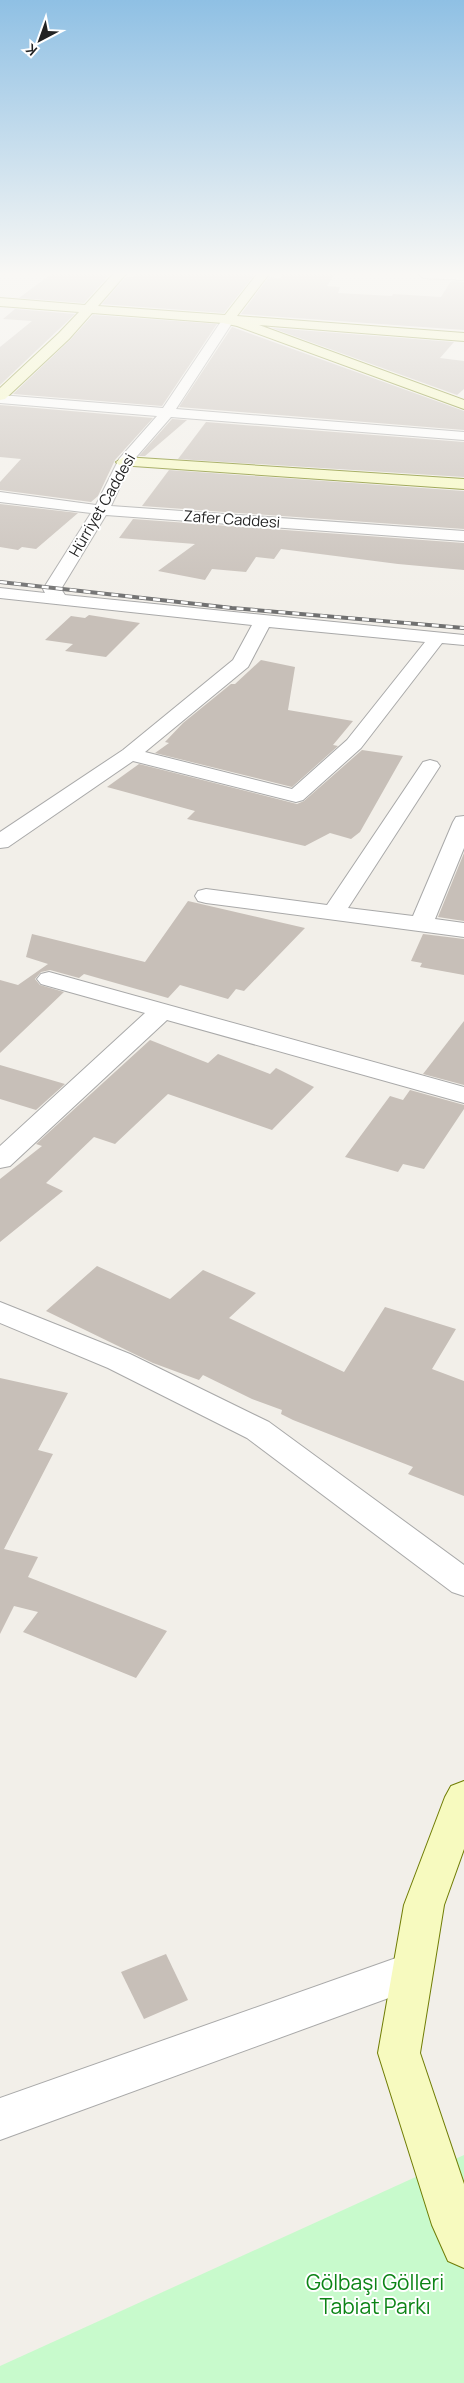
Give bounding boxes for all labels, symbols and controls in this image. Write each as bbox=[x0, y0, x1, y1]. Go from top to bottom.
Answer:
north arrow bbox=[15, 15, 65, 65]
text: K bbox=[21, 39, 41, 60]
street label: Hürriyet Caddesi bbox=[64, 450, 140, 560]
street label: Zafer Caddesi bbox=[183, 505, 281, 533]
park label: Gölbaşı Gölleri Tabiat Parkı bbox=[306, 2268, 444, 2320]

